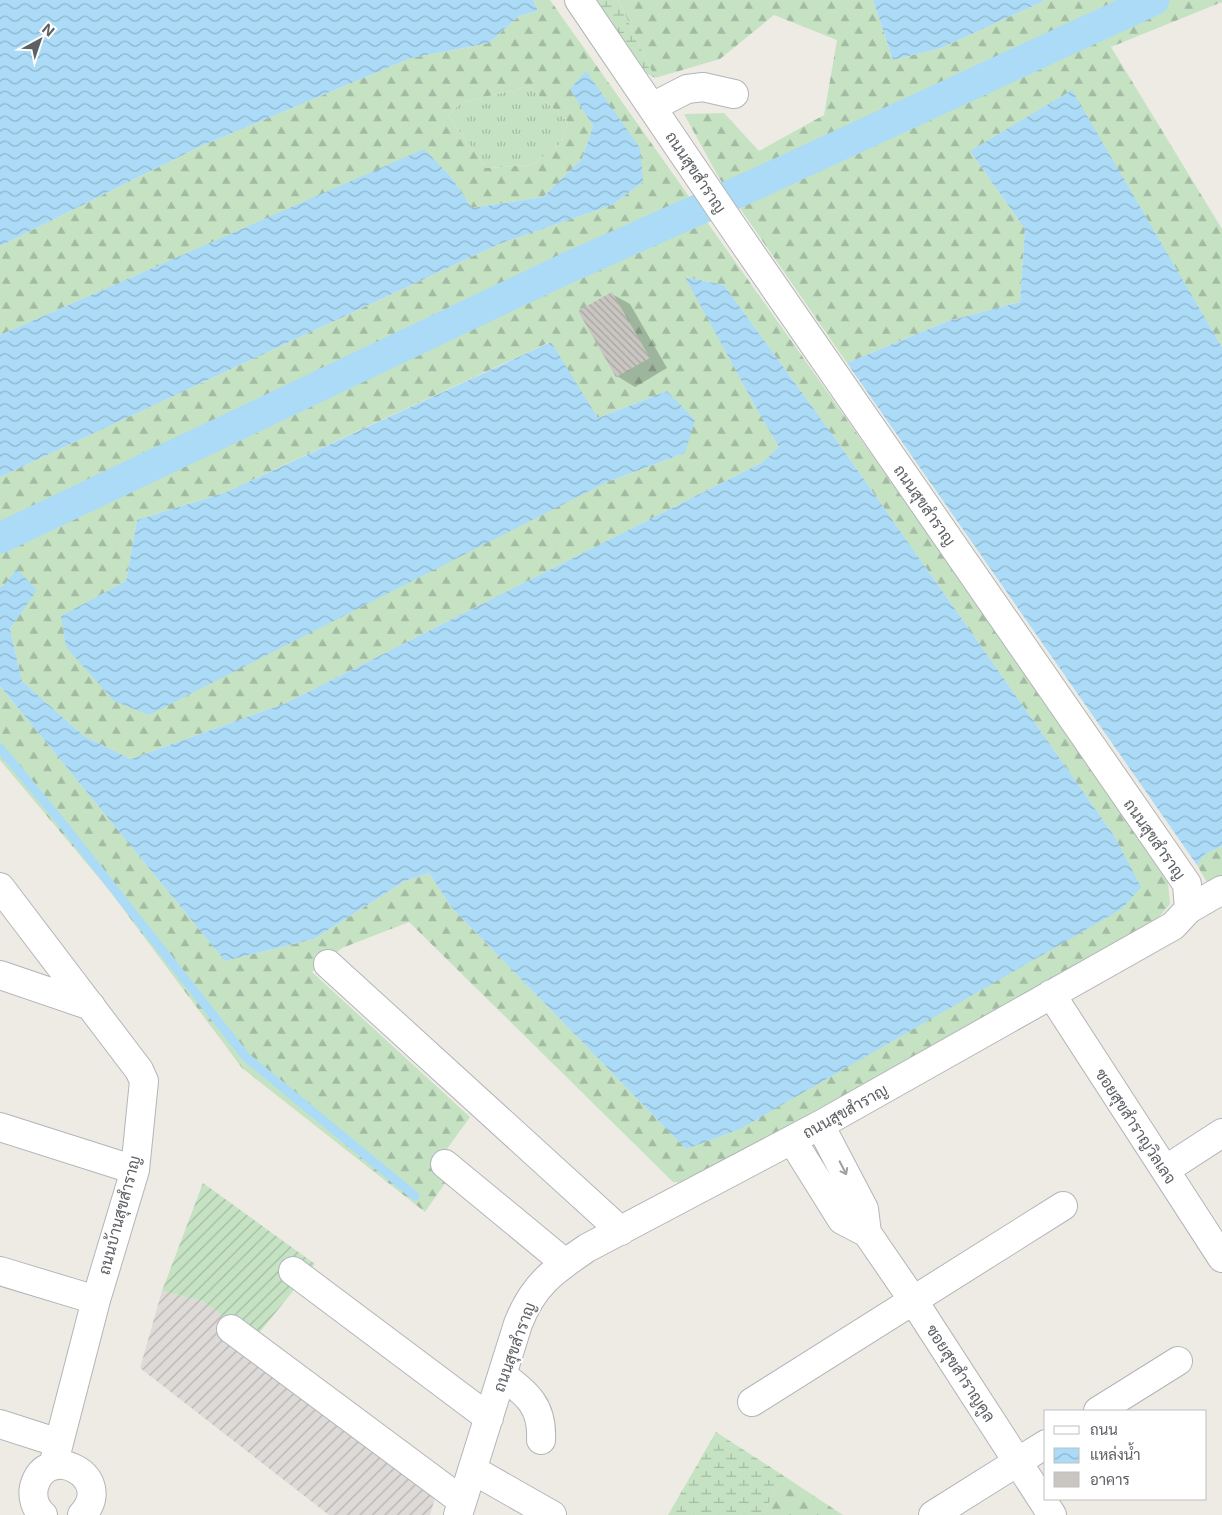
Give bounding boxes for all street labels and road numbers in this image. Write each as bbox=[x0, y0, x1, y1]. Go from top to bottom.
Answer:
street label: ถนนสุขสำราญ bbox=[660, 127, 731, 218]
street label: ถนนสุขสำราญ bbox=[888, 461, 960, 551]
street label: ถนนสุขสำราญ bbox=[1118, 795, 1190, 885]
street label: ซอยสุขสำราญวิลเลจ bbox=[1090, 1065, 1181, 1189]
street label: ถนนสุขสำราญ bbox=[799, 1079, 892, 1144]
street label: ถนนบ้านสุขสำราญ bbox=[93, 1153, 146, 1277]
street label: ถนนสุขสำราญ bbox=[488, 1299, 541, 1395]
street label: ซอยสุขสำราญคูล bbox=[920, 1321, 1000, 1426]

